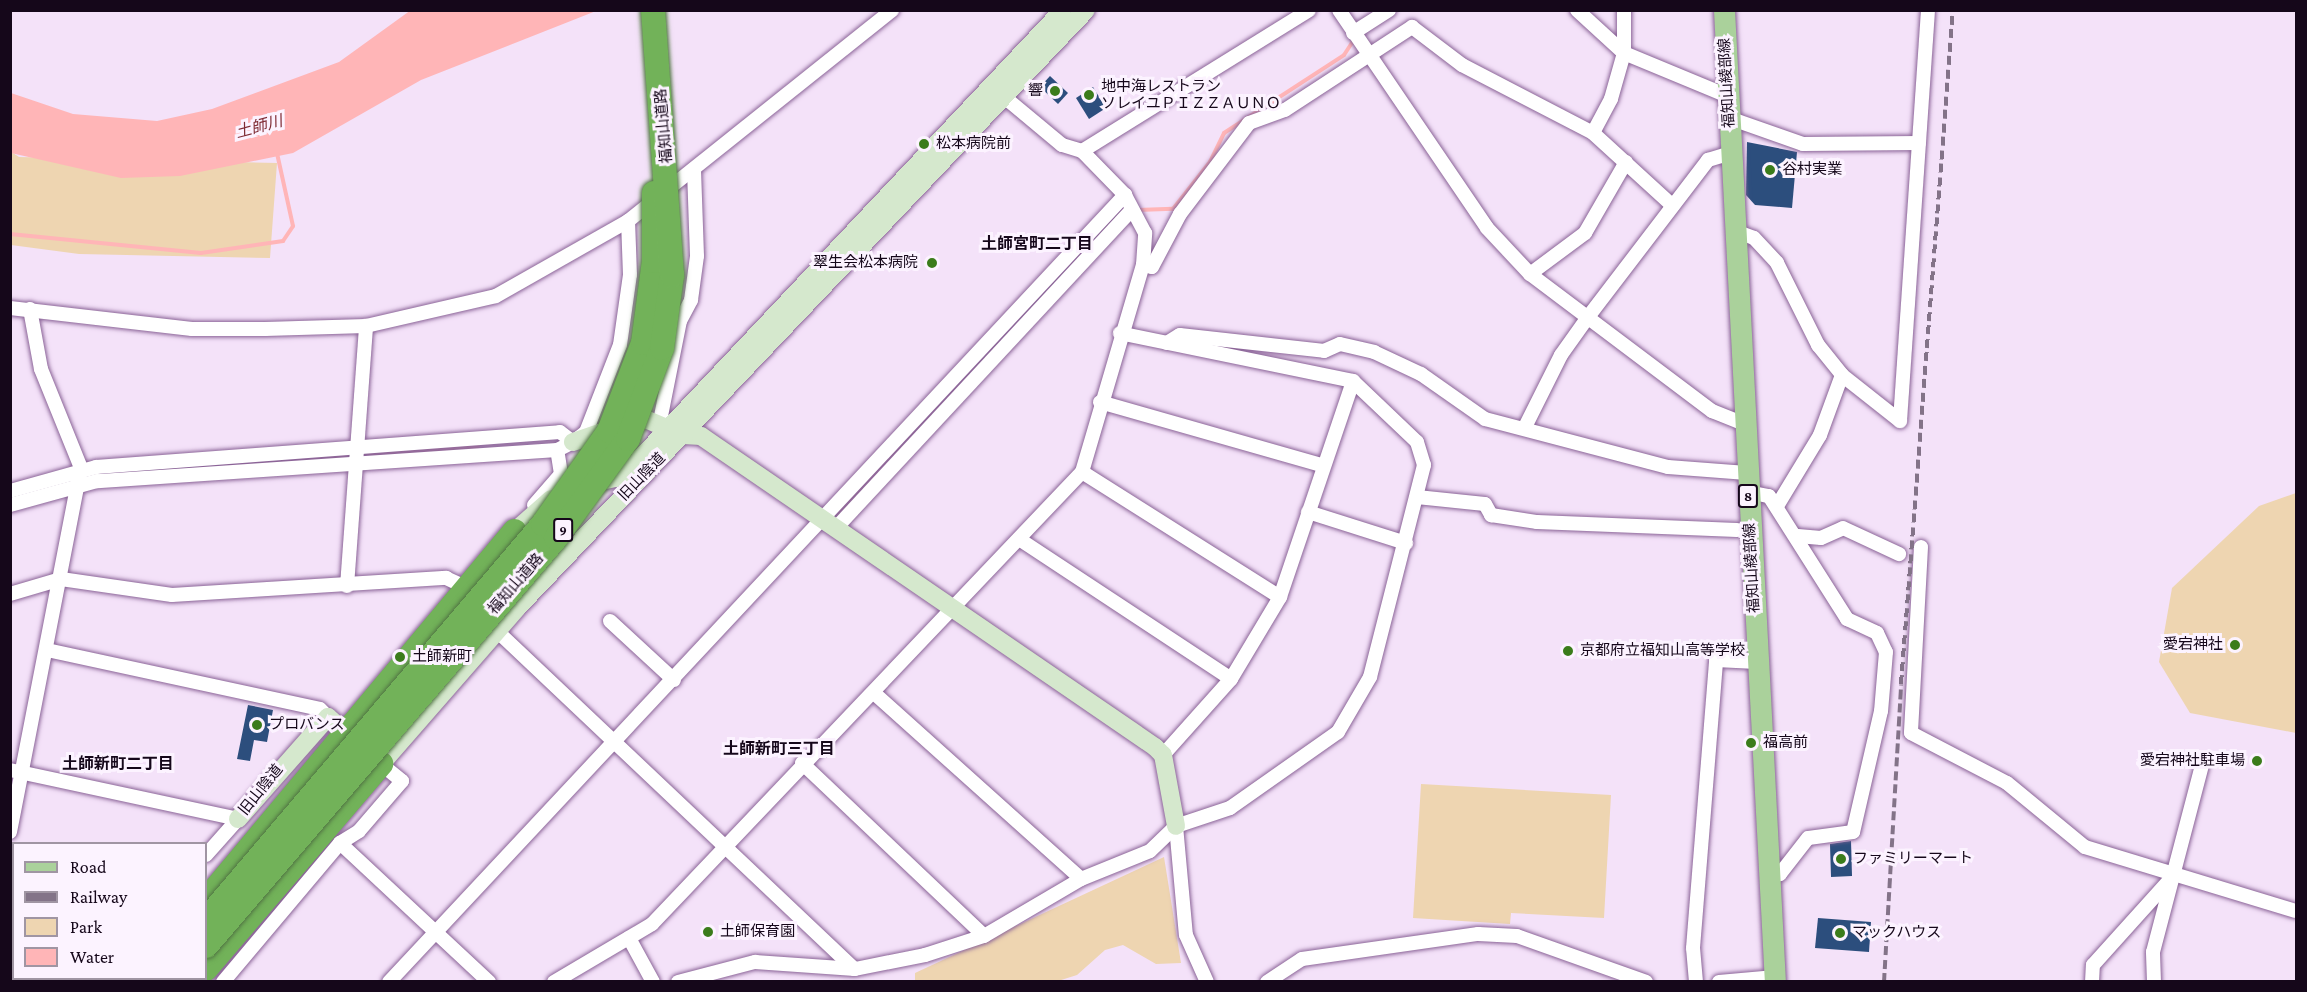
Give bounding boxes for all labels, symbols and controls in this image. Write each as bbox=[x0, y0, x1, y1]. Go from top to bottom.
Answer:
street label: 福知山綾部線 bbox=[1716, 38, 1738, 128]
place label: 地中海レストラン ソレイユＰＩＺＺＡＵＮＯ bbox=[1101, 77, 1281, 112]
place label: 響 bbox=[1028, 82, 1043, 100]
marker: 響 bbox=[1048, 84, 1062, 98]
street label: 福知山道路 bbox=[652, 88, 676, 164]
marker: 地中海レストラン ソレイユＰＩＺＺＡＵＮＯ bbox=[1082, 88, 1096, 102]
water label: 土師川 bbox=[233, 112, 285, 142]
place label: 松本病院前 bbox=[936, 135, 1011, 153]
marker: 松本病院前 bbox=[917, 137, 931, 151]
place label: 谷村実業 bbox=[1782, 161, 1842, 179]
marker: 谷村実業 bbox=[1763, 163, 1777, 177]
district label: 土師宮町二丁目 bbox=[981, 234, 1093, 254]
place label: 翠生会松本病院 bbox=[813, 254, 918, 272]
marker: 翠生会松本病院 bbox=[923, 254, 941, 272]
street label: 旧山陰道 bbox=[615, 449, 669, 505]
road number: 8 bbox=[1738, 485, 1758, 507]
road number: 9 bbox=[552, 519, 574, 541]
street label: 福知山綾部線 bbox=[1741, 523, 1763, 613]
street label: 福知山道路 bbox=[485, 550, 547, 618]
place label: 愛宕神社 bbox=[2163, 636, 2223, 654]
marker: 愛宕神社 bbox=[2228, 638, 2242, 652]
place label: 京都府立福知山高等学校 bbox=[1580, 642, 1745, 660]
marker: 京都府立福知山高等学校 bbox=[1561, 644, 1575, 658]
place label: 土師新町 bbox=[412, 648, 472, 666]
marker: 土師新町 bbox=[393, 650, 407, 664]
place label: プロバンス bbox=[269, 716, 344, 734]
marker: プロバンス bbox=[250, 718, 264, 732]
place label: 福高前 bbox=[1763, 734, 1808, 752]
marker: 福高前 bbox=[1744, 736, 1758, 750]
district label: 土師新町三丁目 bbox=[723, 739, 835, 759]
place label: 愛宕神社駐車場 bbox=[2140, 752, 2245, 770]
district label: 土師新町二丁目 bbox=[62, 754, 174, 774]
marker: 愛宕神社駐車場 bbox=[2250, 754, 2264, 768]
street label: 旧山陰道 bbox=[235, 761, 287, 819]
legend bbox=[12, 842, 207, 980]
place label: ファミリーマート bbox=[1853, 850, 1973, 868]
marker: ファミリーマート bbox=[1834, 852, 1848, 866]
text: Road bbox=[70, 857, 107, 877]
text: Railway bbox=[70, 887, 127, 907]
text: Park bbox=[70, 917, 102, 937]
place label: 土師保育園 bbox=[720, 923, 795, 941]
place label: マックハウス bbox=[1852, 924, 1942, 942]
marker: 土師保育園 bbox=[701, 925, 715, 939]
marker: マックハウス bbox=[1833, 926, 1847, 940]
text: Water bbox=[70, 947, 114, 967]

